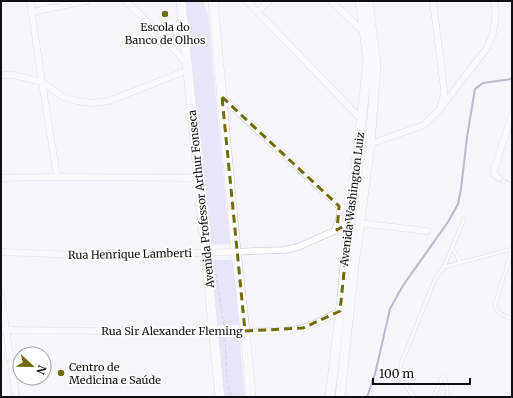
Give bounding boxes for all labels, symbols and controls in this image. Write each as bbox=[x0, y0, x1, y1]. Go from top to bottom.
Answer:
marker: Escola do Banco de Olhos bbox=[160, 9, 170, 19]
place label: Escola do Banco de Olhos bbox=[125, 20, 205, 47]
street label: Avenida Professor Arthur Fonseca bbox=[185, 109, 217, 290]
street label: Avenida Washington Luiz bbox=[337, 131, 367, 268]
street label: Rua Henrique Lamberti bbox=[68, 246, 193, 262]
street label: Rua Sir Alexander Fleming bbox=[101, 324, 243, 338]
north arrow bbox=[12, 346, 52, 386]
place label: Centro de Medicina e Saúde bbox=[69, 360, 161, 387]
scale bar bbox=[373, 360, 470, 386]
text: N bbox=[33, 363, 49, 377]
text: 100 m bbox=[379, 366, 414, 381]
marker: Centro de Medicina e Saúde bbox=[56, 368, 66, 378]

